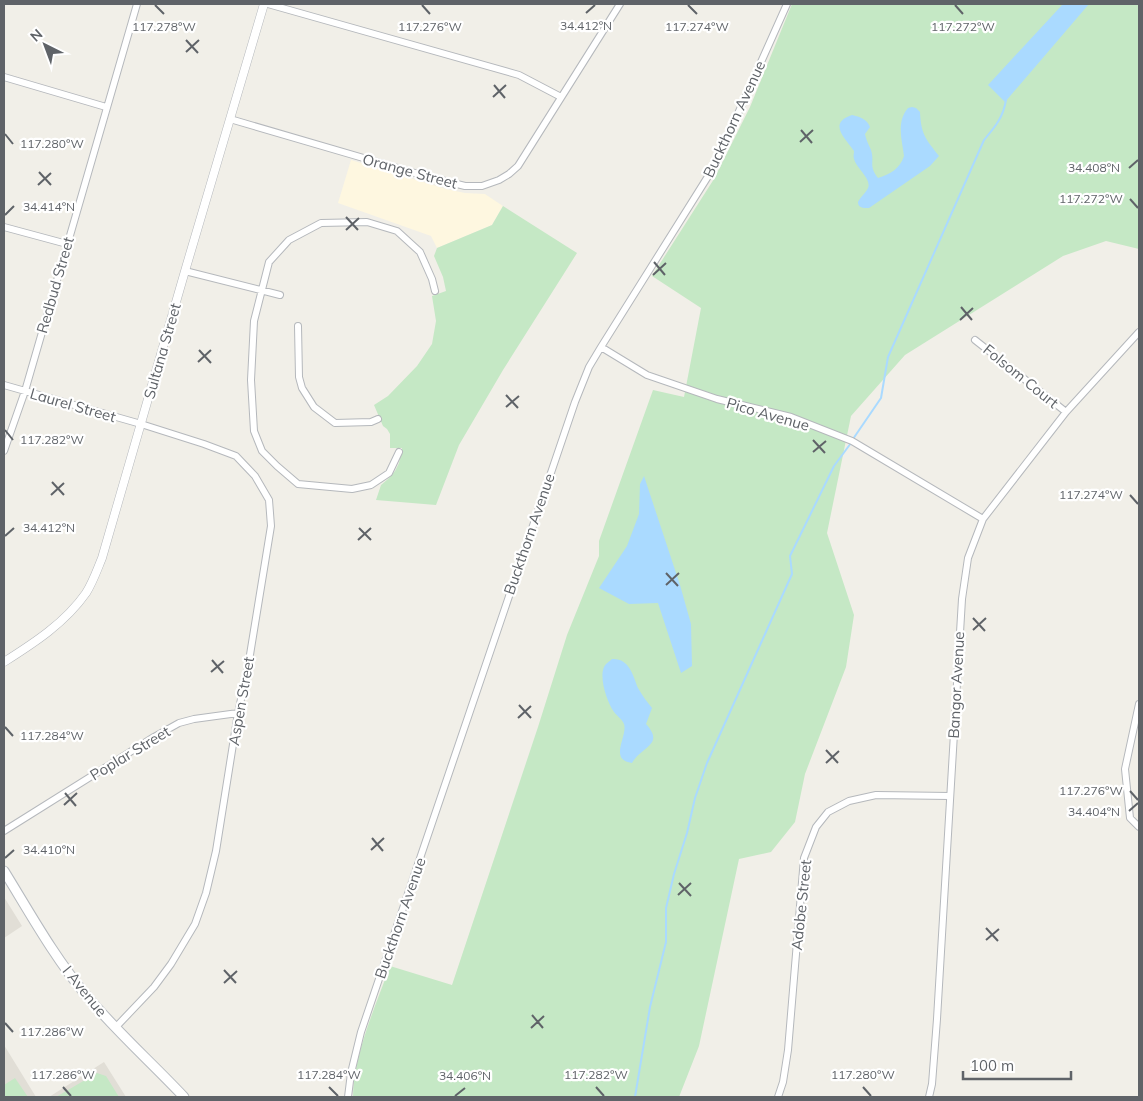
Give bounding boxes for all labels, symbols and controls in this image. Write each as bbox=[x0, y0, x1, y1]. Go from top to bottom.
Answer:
text: 34.412°N bbox=[560, 18, 612, 33]
text: 117.278°W bbox=[132, 19, 196, 34]
text: 117.276°W bbox=[398, 19, 462, 34]
text: 117.274°W bbox=[665, 19, 729, 34]
text: 117.272°W bbox=[931, 19, 995, 34]
north arrow bbox=[20, 20, 70, 70]
text: N bbox=[26, 25, 46, 46]
street label: Buckthorn Avenue bbox=[699, 58, 769, 180]
text: 117.280°W bbox=[20, 136, 84, 151]
street label: Orange Street bbox=[361, 149, 459, 193]
text: 34.408°N bbox=[1068, 160, 1120, 175]
text: 117.272°W bbox=[1059, 191, 1123, 206]
text: 34.414°N bbox=[23, 199, 75, 214]
street label: Redbud Street bbox=[32, 235, 78, 335]
street label: Sultana Street bbox=[139, 301, 185, 401]
street label: Folsom Court bbox=[979, 340, 1063, 412]
street label: Laurel Street bbox=[28, 384, 118, 426]
street label: Pico Avenue bbox=[724, 393, 812, 435]
text: 117.282°W bbox=[20, 432, 84, 447]
street label: Buckthorn Avenue bbox=[499, 471, 559, 597]
text: 117.274°W bbox=[1059, 487, 1123, 502]
text: 34.412°N bbox=[23, 520, 75, 535]
street label: Bangor Avenue bbox=[944, 631, 968, 739]
street label: Aspen Street bbox=[224, 655, 258, 747]
street label: Poplar Street bbox=[86, 722, 174, 784]
text: 117.284°W bbox=[20, 728, 84, 743]
text: 117.276°W bbox=[1059, 783, 1123, 798]
text: 34.404°N bbox=[1068, 804, 1120, 819]
text: 34.410°N bbox=[23, 842, 75, 857]
street label: Buckthorn Avenue bbox=[370, 855, 430, 981]
street label: Adobe Street bbox=[787, 859, 815, 951]
street label: I Avenue bbox=[59, 962, 111, 1020]
text: 117.286°W bbox=[20, 1024, 84, 1039]
scale bar bbox=[963, 1048, 1070, 1080]
text: 100 m bbox=[970, 1056, 1014, 1075]
text: 117.286°W bbox=[31, 1067, 95, 1082]
text: 117.284°W bbox=[297, 1067, 361, 1082]
text: 117.282°W bbox=[564, 1067, 628, 1082]
text: 117.280°W bbox=[831, 1067, 895, 1082]
text: 34.406°N bbox=[439, 1068, 491, 1083]

